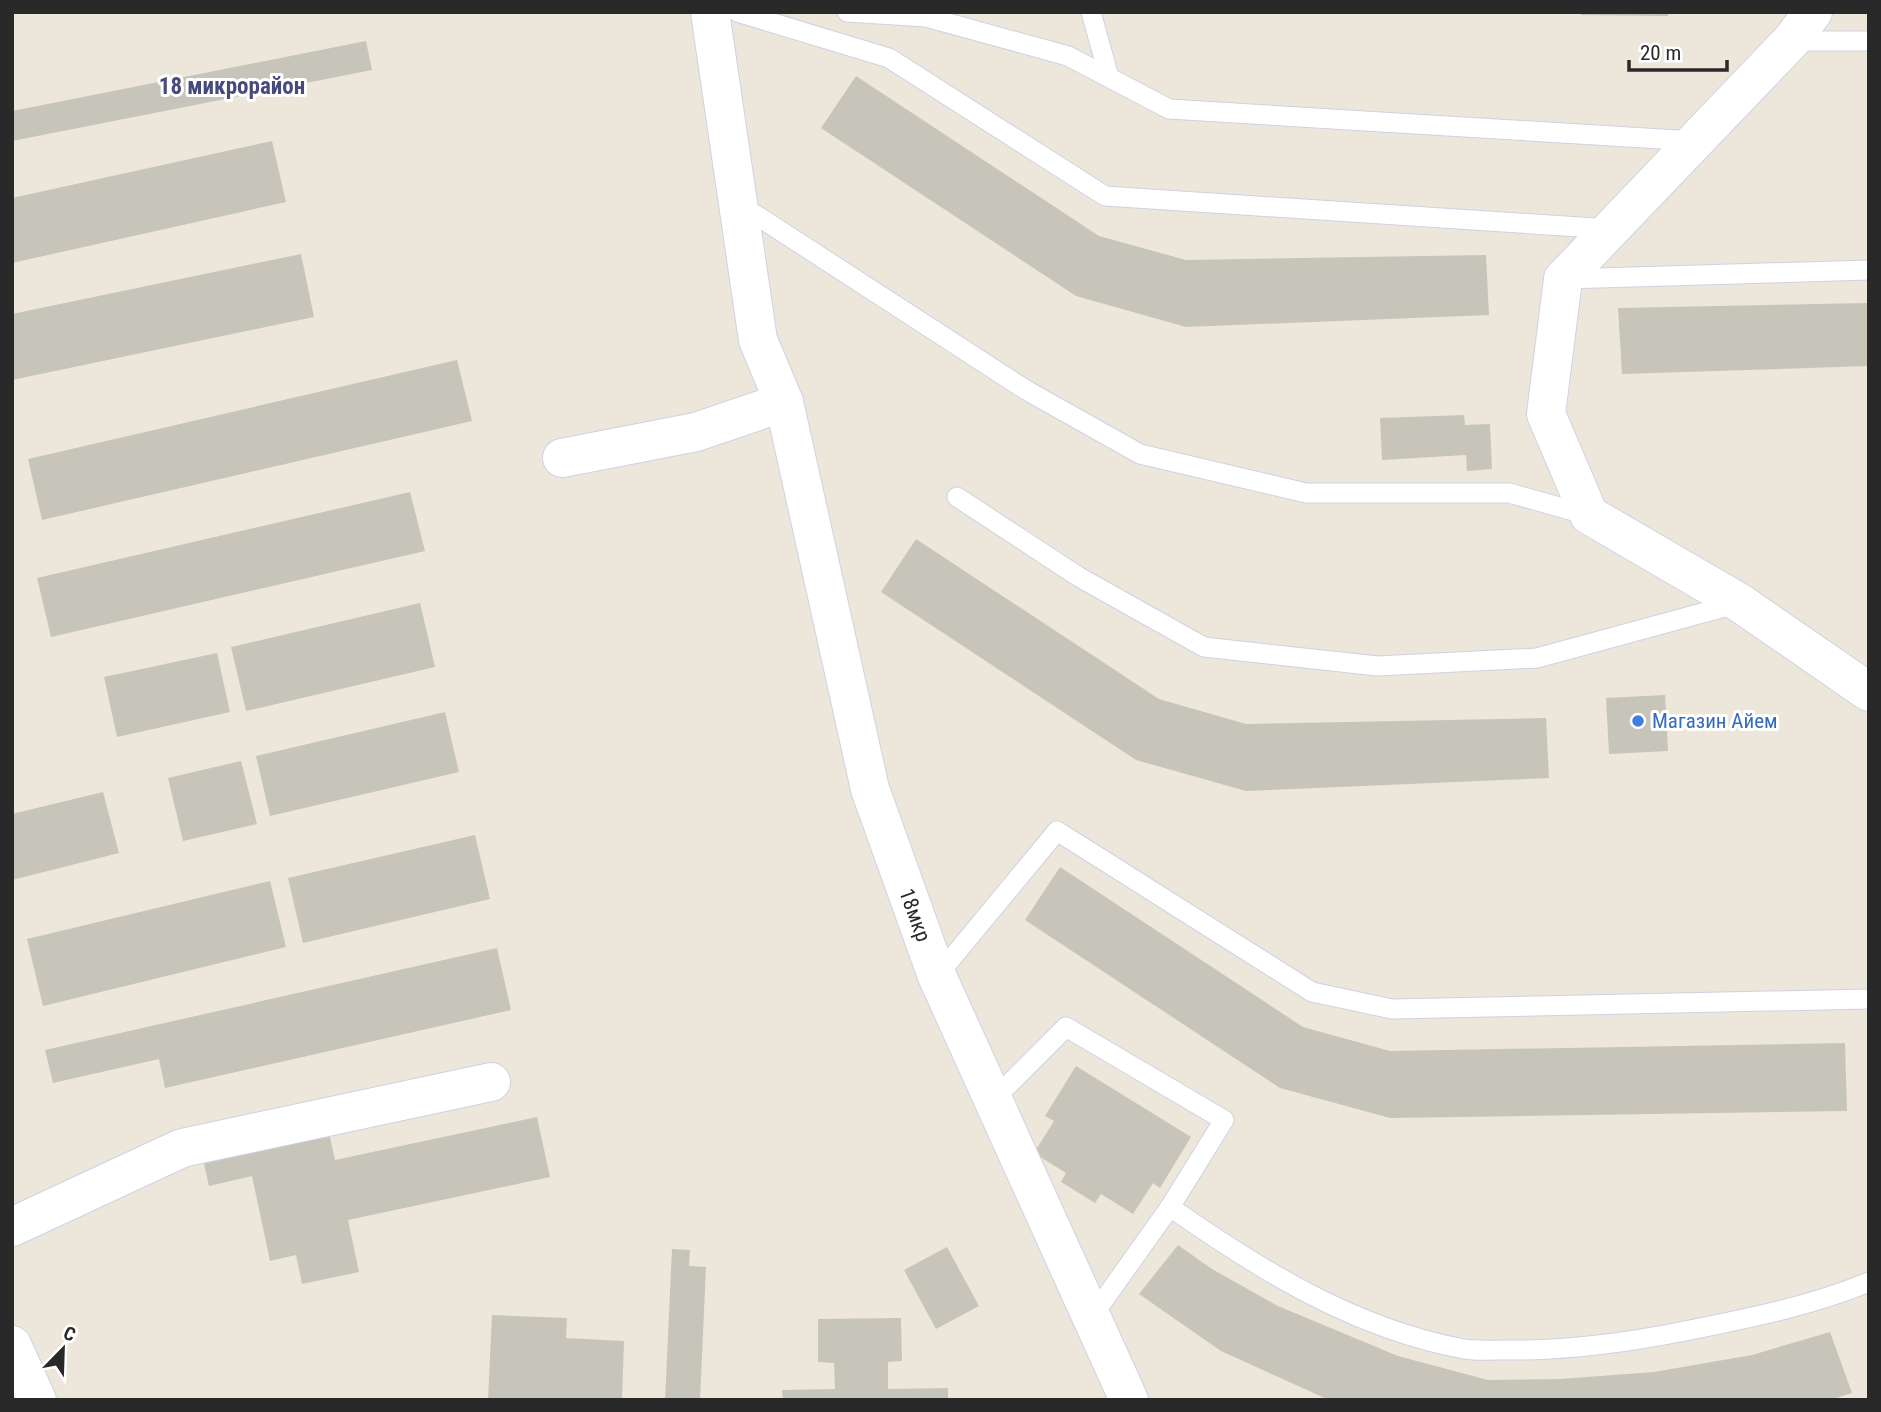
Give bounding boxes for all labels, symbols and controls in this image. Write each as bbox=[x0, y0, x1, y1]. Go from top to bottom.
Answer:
scale bar bbox=[1629, 28, 1727, 72]
text: 20 m bbox=[1640, 41, 1681, 65]
district label: 18 микрорайон bbox=[159, 73, 305, 100]
place label: Магазин Айем bbox=[1652, 709, 1778, 733]
marker: Магазин Айем bbox=[1630, 713, 1646, 729]
street label: 18мкр bbox=[894, 885, 936, 945]
north arrow bbox=[28, 1314, 98, 1384]
text: С bbox=[60, 1321, 79, 1347]

